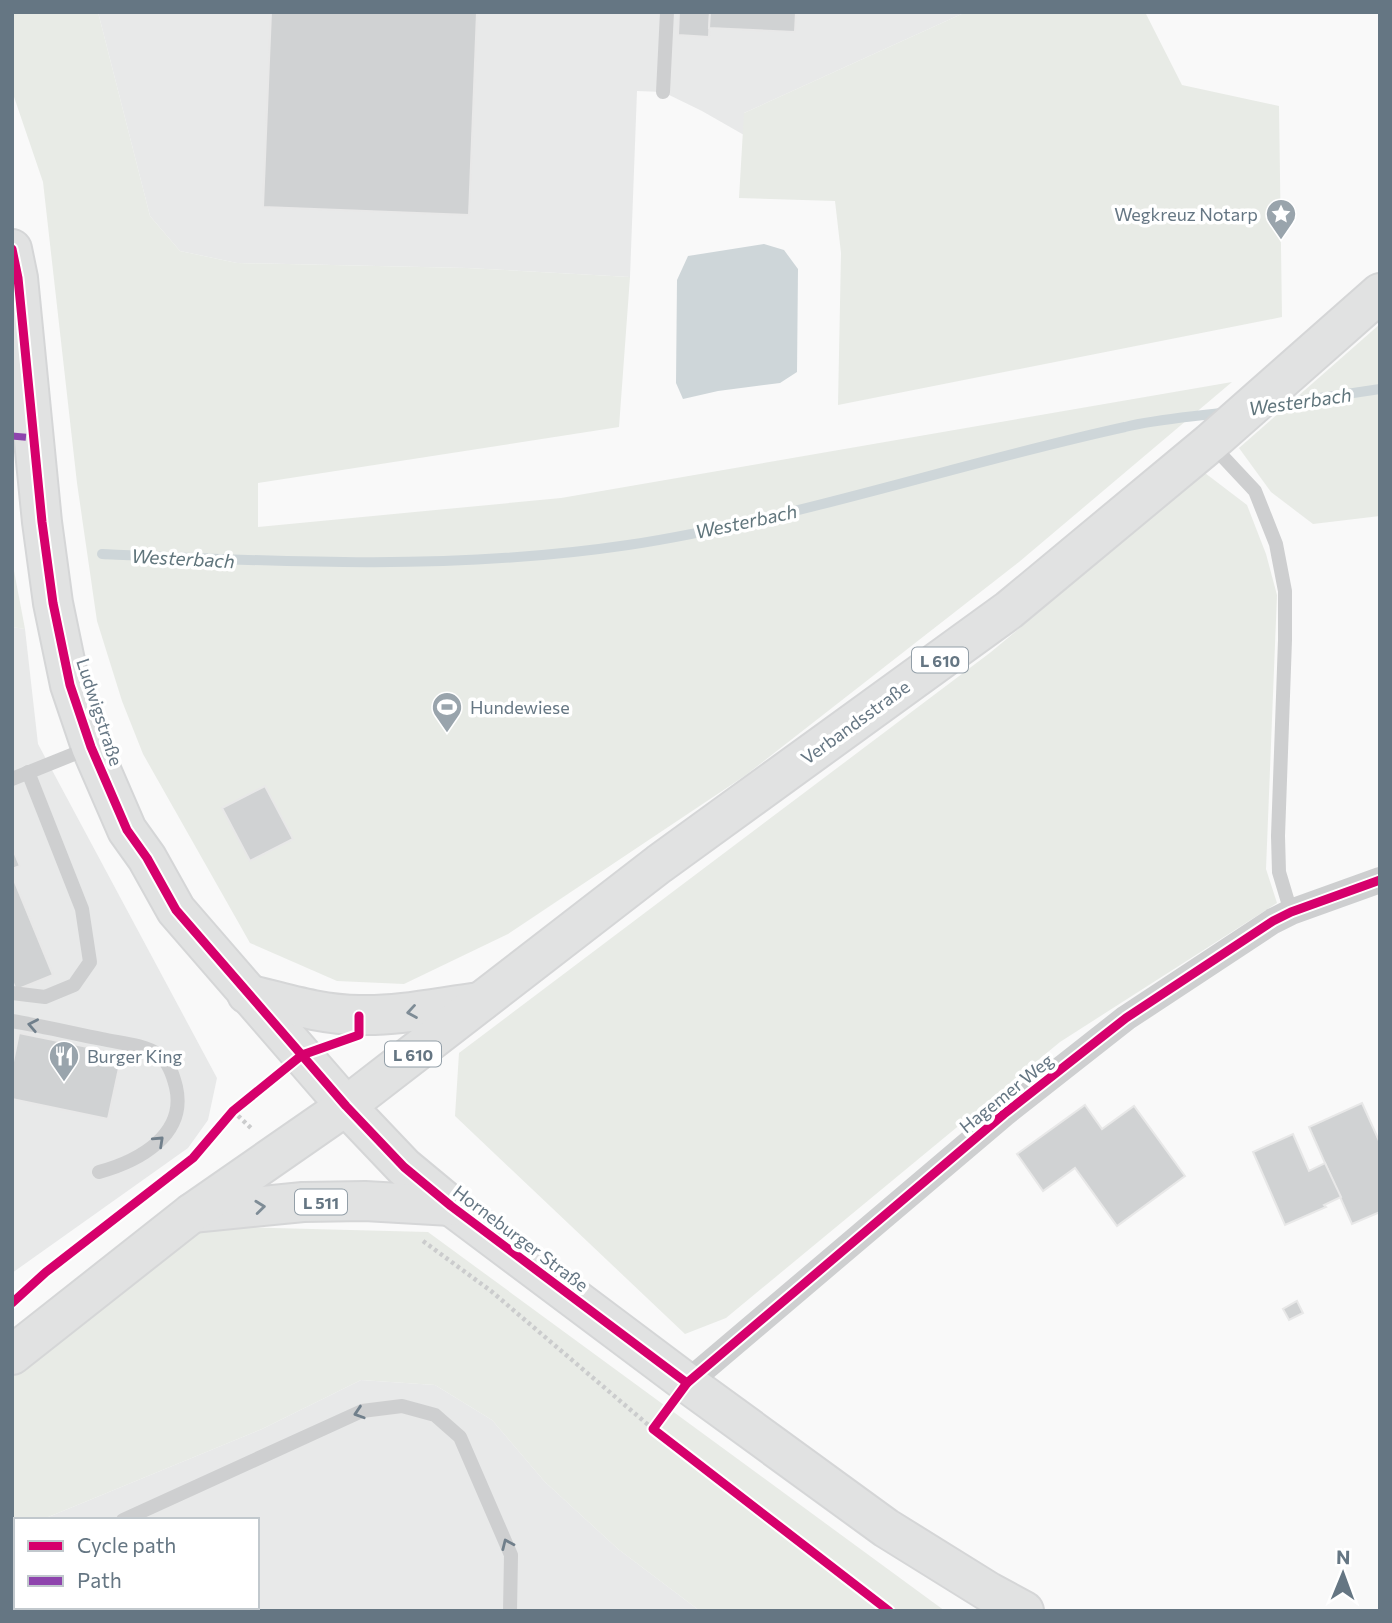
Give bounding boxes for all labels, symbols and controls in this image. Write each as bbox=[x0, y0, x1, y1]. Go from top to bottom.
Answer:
place icon: Wegkreuz Notarp bbox=[1264, 197, 1298, 241]
place label: Wegkreuz Notarp bbox=[1114, 203, 1258, 225]
water label: Westerbach bbox=[1247, 382, 1353, 420]
water label: Westerbach bbox=[693, 499, 799, 543]
water label: Westerbach bbox=[131, 544, 235, 572]
road number: L 610 bbox=[912, 648, 968, 673]
street label: Ludwigstraße bbox=[72, 655, 128, 769]
street label: Verbandsstraße bbox=[796, 675, 914, 769]
sports icon: Hundewiese bbox=[430, 690, 464, 734]
place label: Hundewiese bbox=[470, 696, 570, 718]
one-way arrow bbox=[406, 1004, 418, 1019]
one-way arrow bbox=[27, 1018, 39, 1033]
restaurant icon: Burger King bbox=[47, 1039, 81, 1083]
road number: L 610 bbox=[385, 1042, 441, 1066]
place label: Burger King bbox=[87, 1045, 183, 1067]
street label: Hagemer Weg bbox=[955, 1048, 1057, 1137]
one-way arrow bbox=[151, 1137, 164, 1149]
street label: Horneburger Straße bbox=[449, 1180, 593, 1296]
road number: L 511 bbox=[295, 1190, 347, 1214]
one-way arrow bbox=[254, 1200, 266, 1215]
one-way arrow bbox=[354, 1405, 366, 1420]
legend bbox=[14, 1518, 259, 1609]
text: Cycle path bbox=[77, 1532, 176, 1557]
one-way arrow bbox=[501, 1538, 515, 1550]
north arrow bbox=[1308, 1539, 1378, 1609]
text: N bbox=[1336, 1545, 1351, 1568]
text: Path bbox=[77, 1567, 122, 1592]

